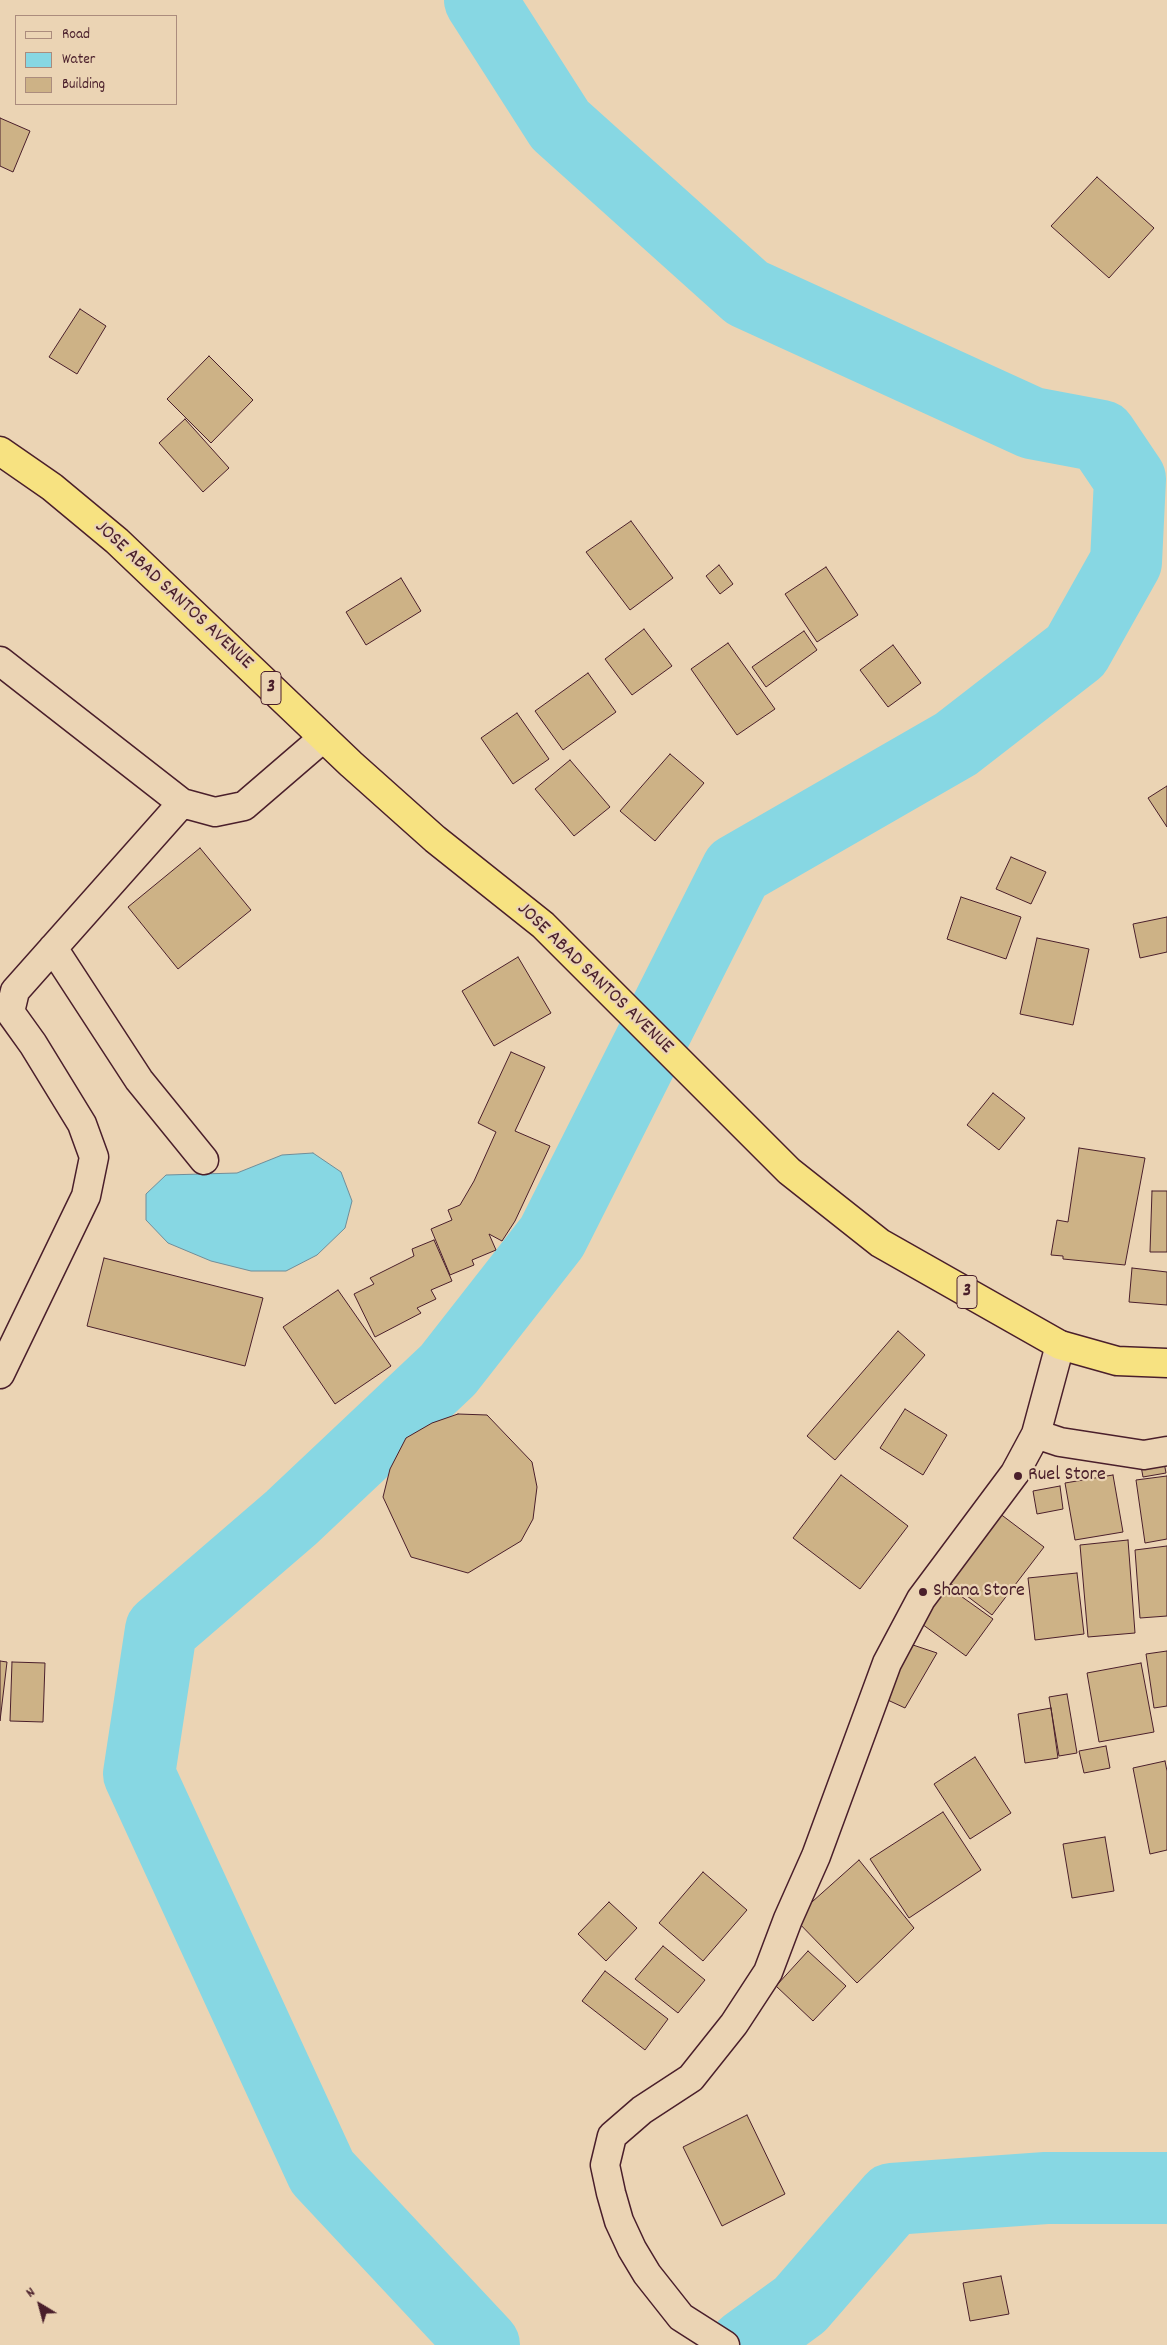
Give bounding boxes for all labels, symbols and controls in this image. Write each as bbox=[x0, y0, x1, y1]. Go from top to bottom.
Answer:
legend bbox=[15, 15, 178, 105]
text: Road bbox=[62, 24, 90, 46]
text: Water bbox=[62, 49, 95, 71]
text: Building bbox=[62, 74, 105, 96]
street label: JOSE ABAD SANTOS AVENUE bbox=[89, 516, 257, 676]
road number: 3 bbox=[261, 671, 281, 704]
street label: JOSE ABAD SANTOS AVENUE bbox=[511, 898, 677, 1060]
road number: 3 bbox=[957, 1275, 977, 1308]
place label: Ruel Store bbox=[1028, 1464, 1106, 1488]
marker: Ruel Store bbox=[1012, 1470, 1024, 1482]
place label: Shana Store bbox=[933, 1580, 1025, 1604]
marker: Shana Store bbox=[917, 1586, 929, 1598]
north arrow bbox=[15, 2280, 65, 2330]
text: N bbox=[22, 2283, 40, 2303]

